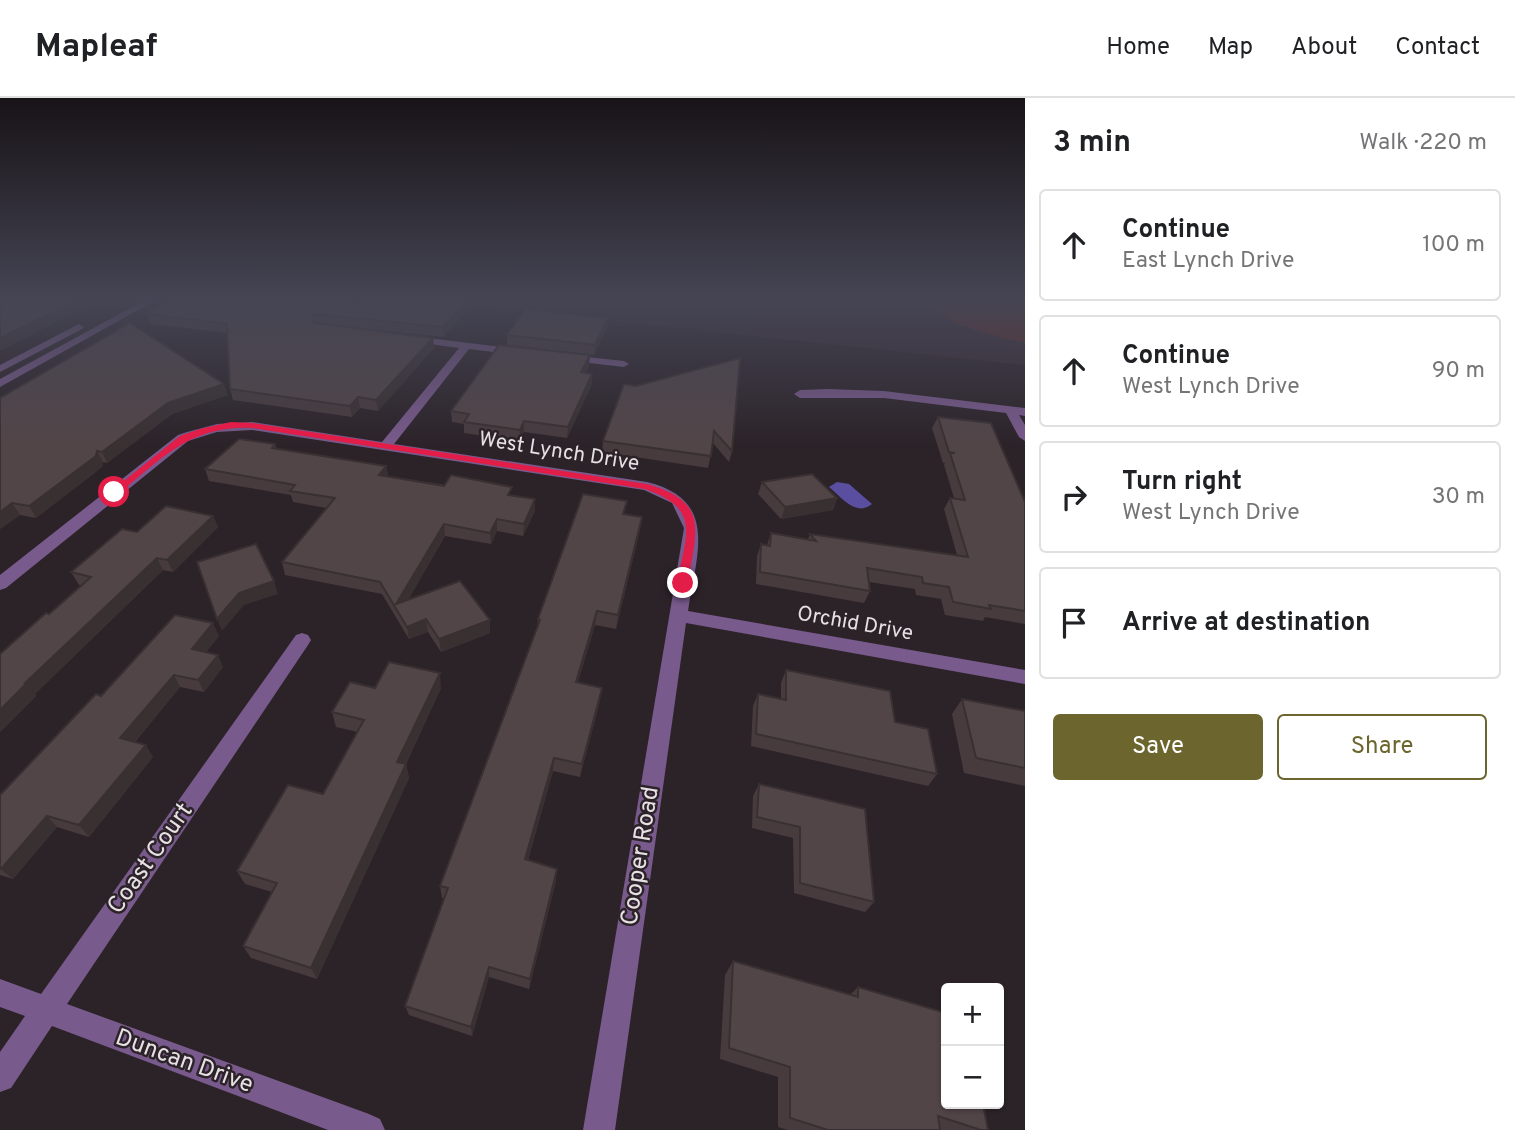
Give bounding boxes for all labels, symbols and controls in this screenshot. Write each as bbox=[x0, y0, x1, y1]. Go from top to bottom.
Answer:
text: Mapleaf bbox=[35, 27, 158, 69]
text: Home bbox=[1106, 33, 1170, 63]
text: Map bbox=[1208, 33, 1253, 63]
text: About bbox=[1291, 33, 1357, 63]
text: Contact bbox=[1395, 33, 1480, 63]
text: 3 min bbox=[1053, 125, 1131, 162]
text: Walk · 220 m bbox=[1359, 129, 1487, 158]
text: Continue bbox=[1122, 214, 1230, 247]
icon: ahead bbox=[1055, 226, 1093, 264]
text: 100 m bbox=[1422, 231, 1485, 260]
text: East Lynch Drive bbox=[1122, 247, 1294, 276]
text: Continue bbox=[1122, 340, 1230, 373]
icon: ahead bbox=[1055, 352, 1093, 390]
text: 90 m bbox=[1432, 357, 1485, 386]
text: West Lynch Drive bbox=[1122, 373, 1300, 402]
street label: West Lynch Drive bbox=[477, 426, 641, 478]
text: Turn right bbox=[1122, 466, 1242, 499]
route start bbox=[98, 476, 129, 507]
icon: right bbox=[1055, 478, 1093, 516]
text: 30 m bbox=[1432, 483, 1485, 512]
text: West Lynch Drive bbox=[1122, 499, 1300, 528]
route end bbox=[667, 567, 698, 598]
street label: Orchid Drive bbox=[795, 601, 915, 647]
icon: arrive bbox=[1055, 604, 1093, 642]
text: Arrive at destination bbox=[1122, 607, 1370, 640]
button: Save bbox=[1053, 714, 1263, 780]
button: Share bbox=[1277, 714, 1487, 780]
street label: Cooper Road bbox=[615, 784, 667, 928]
street label: Coast Court bbox=[102, 797, 200, 921]
map controls bbox=[941, 983, 1004, 1109]
button: + bbox=[941, 983, 1004, 1046]
street label: Duncan Drive bbox=[111, 1023, 257, 1101]
button: − bbox=[941, 1046, 1004, 1109]

